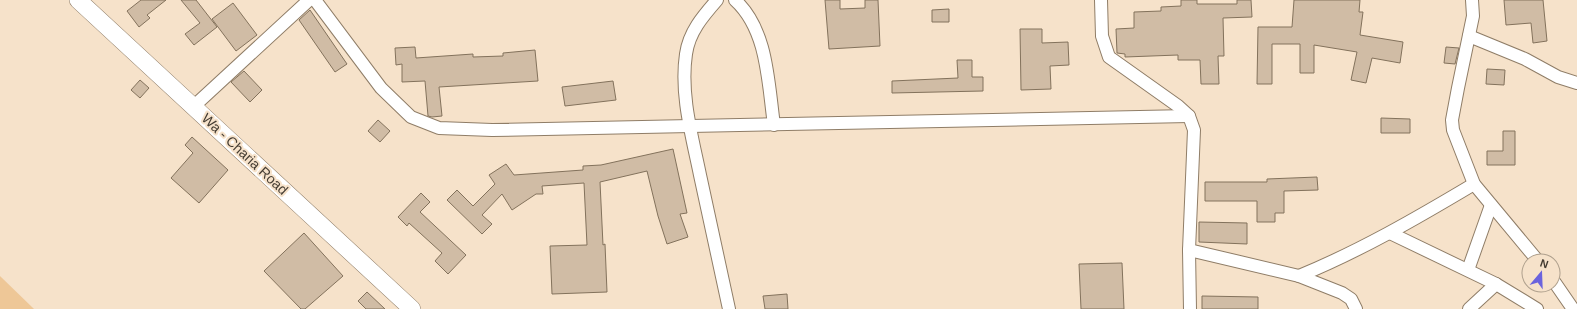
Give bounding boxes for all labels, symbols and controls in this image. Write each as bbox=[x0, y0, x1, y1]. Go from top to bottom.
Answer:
street label: Wa - Charia Road bbox=[199, 110, 291, 198]
north arrow bbox=[1521, 253, 1561, 293]
text: N bbox=[1539, 257, 1550, 271]

